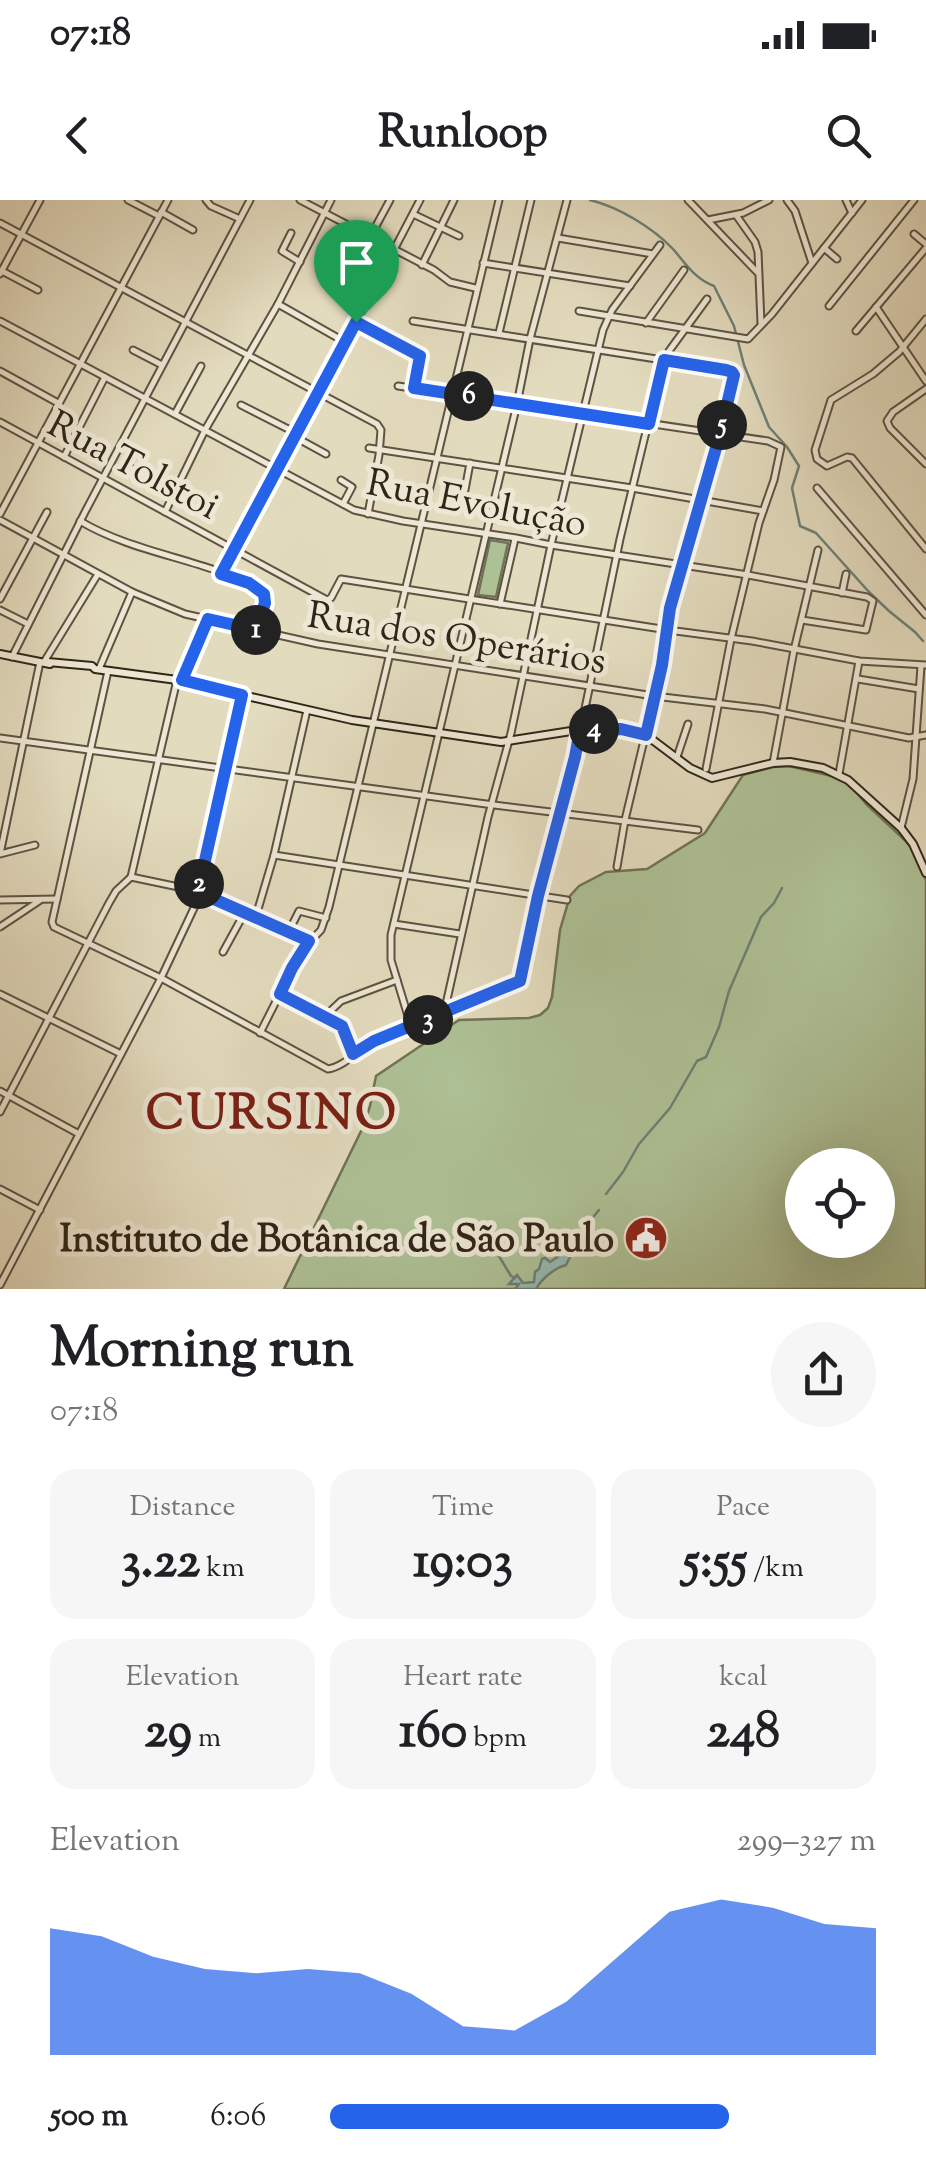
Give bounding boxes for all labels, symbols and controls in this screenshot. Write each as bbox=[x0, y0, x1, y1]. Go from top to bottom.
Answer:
text: 07:18 bbox=[50, 8, 131, 62]
text: Runloop bbox=[378, 103, 548, 168]
icon: back bbox=[50, 108, 105, 163]
icon: search bbox=[821, 108, 876, 163]
pin bbox=[314, 220, 399, 323]
icon: arrive bbox=[329, 235, 384, 290]
pin: 6 bbox=[444, 371, 494, 421]
text: 6 bbox=[462, 376, 476, 416]
street label: Rua Tolstoi bbox=[37, 400, 228, 535]
pin: 5 bbox=[697, 400, 747, 450]
text: 5 bbox=[717, 405, 727, 445]
street label: Rua Evolução bbox=[362, 458, 591, 554]
street label: Rua dos Operários bbox=[303, 591, 610, 691]
pin: 1 bbox=[231, 605, 281, 655]
text: 1 bbox=[251, 610, 261, 650]
pin: 4 bbox=[569, 704, 619, 754]
text: 4 bbox=[587, 709, 601, 749]
pin: 2 bbox=[174, 859, 224, 909]
text: 2 bbox=[192, 864, 206, 904]
pin: 3 bbox=[403, 995, 453, 1045]
text: 3 bbox=[422, 1000, 434, 1040]
district label: CURSINO bbox=[146, 1082, 398, 1151]
map controls bbox=[785, 1148, 895, 1258]
button: locate bbox=[785, 1148, 895, 1258]
place label: Instituto de Botânica de São Paulo bbox=[60, 1215, 614, 1269]
public building icon: Instituto de Botânica de São Paulo bbox=[623, 1215, 669, 1261]
text: Morning run bbox=[50, 1312, 354, 1391]
button: share bbox=[771, 1322, 876, 1427]
text: 07:18 bbox=[50, 1389, 118, 1435]
text: Distance bbox=[130, 1488, 235, 1528]
text: Time bbox=[432, 1488, 494, 1528]
text: Pace bbox=[717, 1488, 770, 1528]
text: 3.22 bbox=[121, 1528, 200, 1600]
text: 19:03 bbox=[413, 1528, 513, 1600]
text: 5:55 bbox=[683, 1528, 747, 1600]
text: km bbox=[200, 1549, 245, 1589]
text: /km bbox=[747, 1549, 804, 1589]
text: Elevation bbox=[126, 1658, 239, 1698]
text: Heart rate bbox=[403, 1658, 523, 1698]
text: kcal bbox=[719, 1658, 767, 1698]
text: 29 bbox=[144, 1698, 192, 1770]
text: 160 bbox=[399, 1698, 467, 1770]
text: 248 bbox=[707, 1698, 780, 1770]
text: m bbox=[192, 1719, 221, 1759]
text: bpm bbox=[467, 1719, 527, 1759]
text: Elevation bbox=[50, 1819, 180, 1865]
text: 299–327 m bbox=[737, 1819, 876, 1865]
text: 500 m bbox=[50, 2094, 128, 2140]
text: 6:06 bbox=[210, 2094, 266, 2140]

